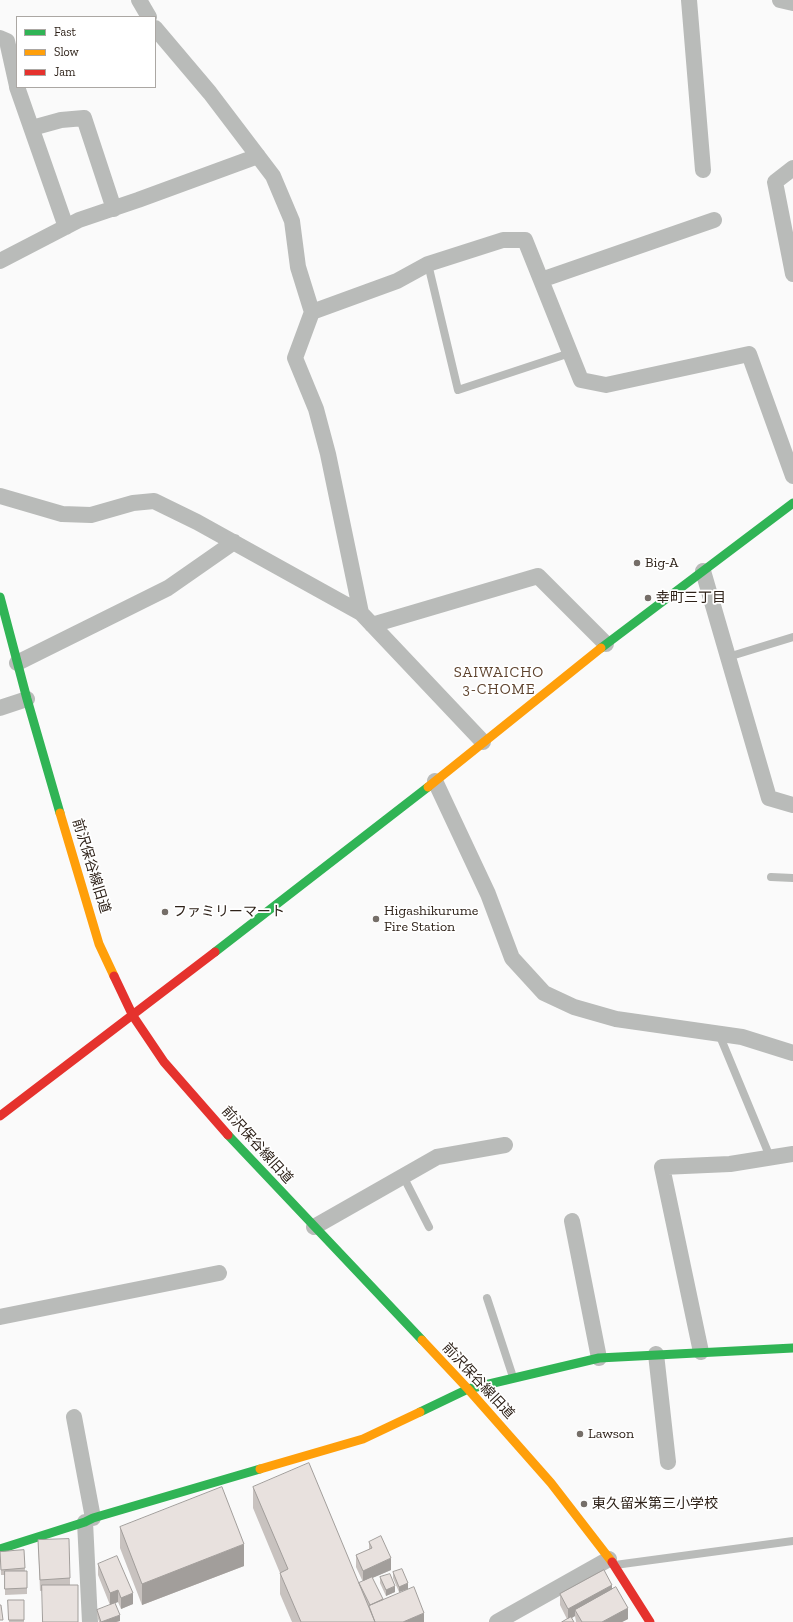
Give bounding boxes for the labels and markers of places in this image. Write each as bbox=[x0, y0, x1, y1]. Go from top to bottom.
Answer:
place label: Big-A bbox=[645, 555, 678, 571]
marker: Big-A bbox=[632, 558, 642, 568]
place label: 幸町三丁目 bbox=[656, 590, 726, 606]
marker: 幸町三丁目 bbox=[643, 593, 653, 603]
place label: Higashikurume Fire Station bbox=[384, 903, 478, 936]
place label: ファミリーマート bbox=[173, 904, 285, 920]
marker: ファミリーマート bbox=[160, 907, 170, 917]
marker: Higashikurume Fire Station bbox=[371, 914, 381, 924]
place label: Lawson bbox=[588, 1426, 634, 1442]
marker: Lawson bbox=[575, 1429, 585, 1439]
place label: 東久留米第三小学校 bbox=[592, 1496, 718, 1512]
marker: 東久留米第三小学校 bbox=[579, 1499, 589, 1509]

